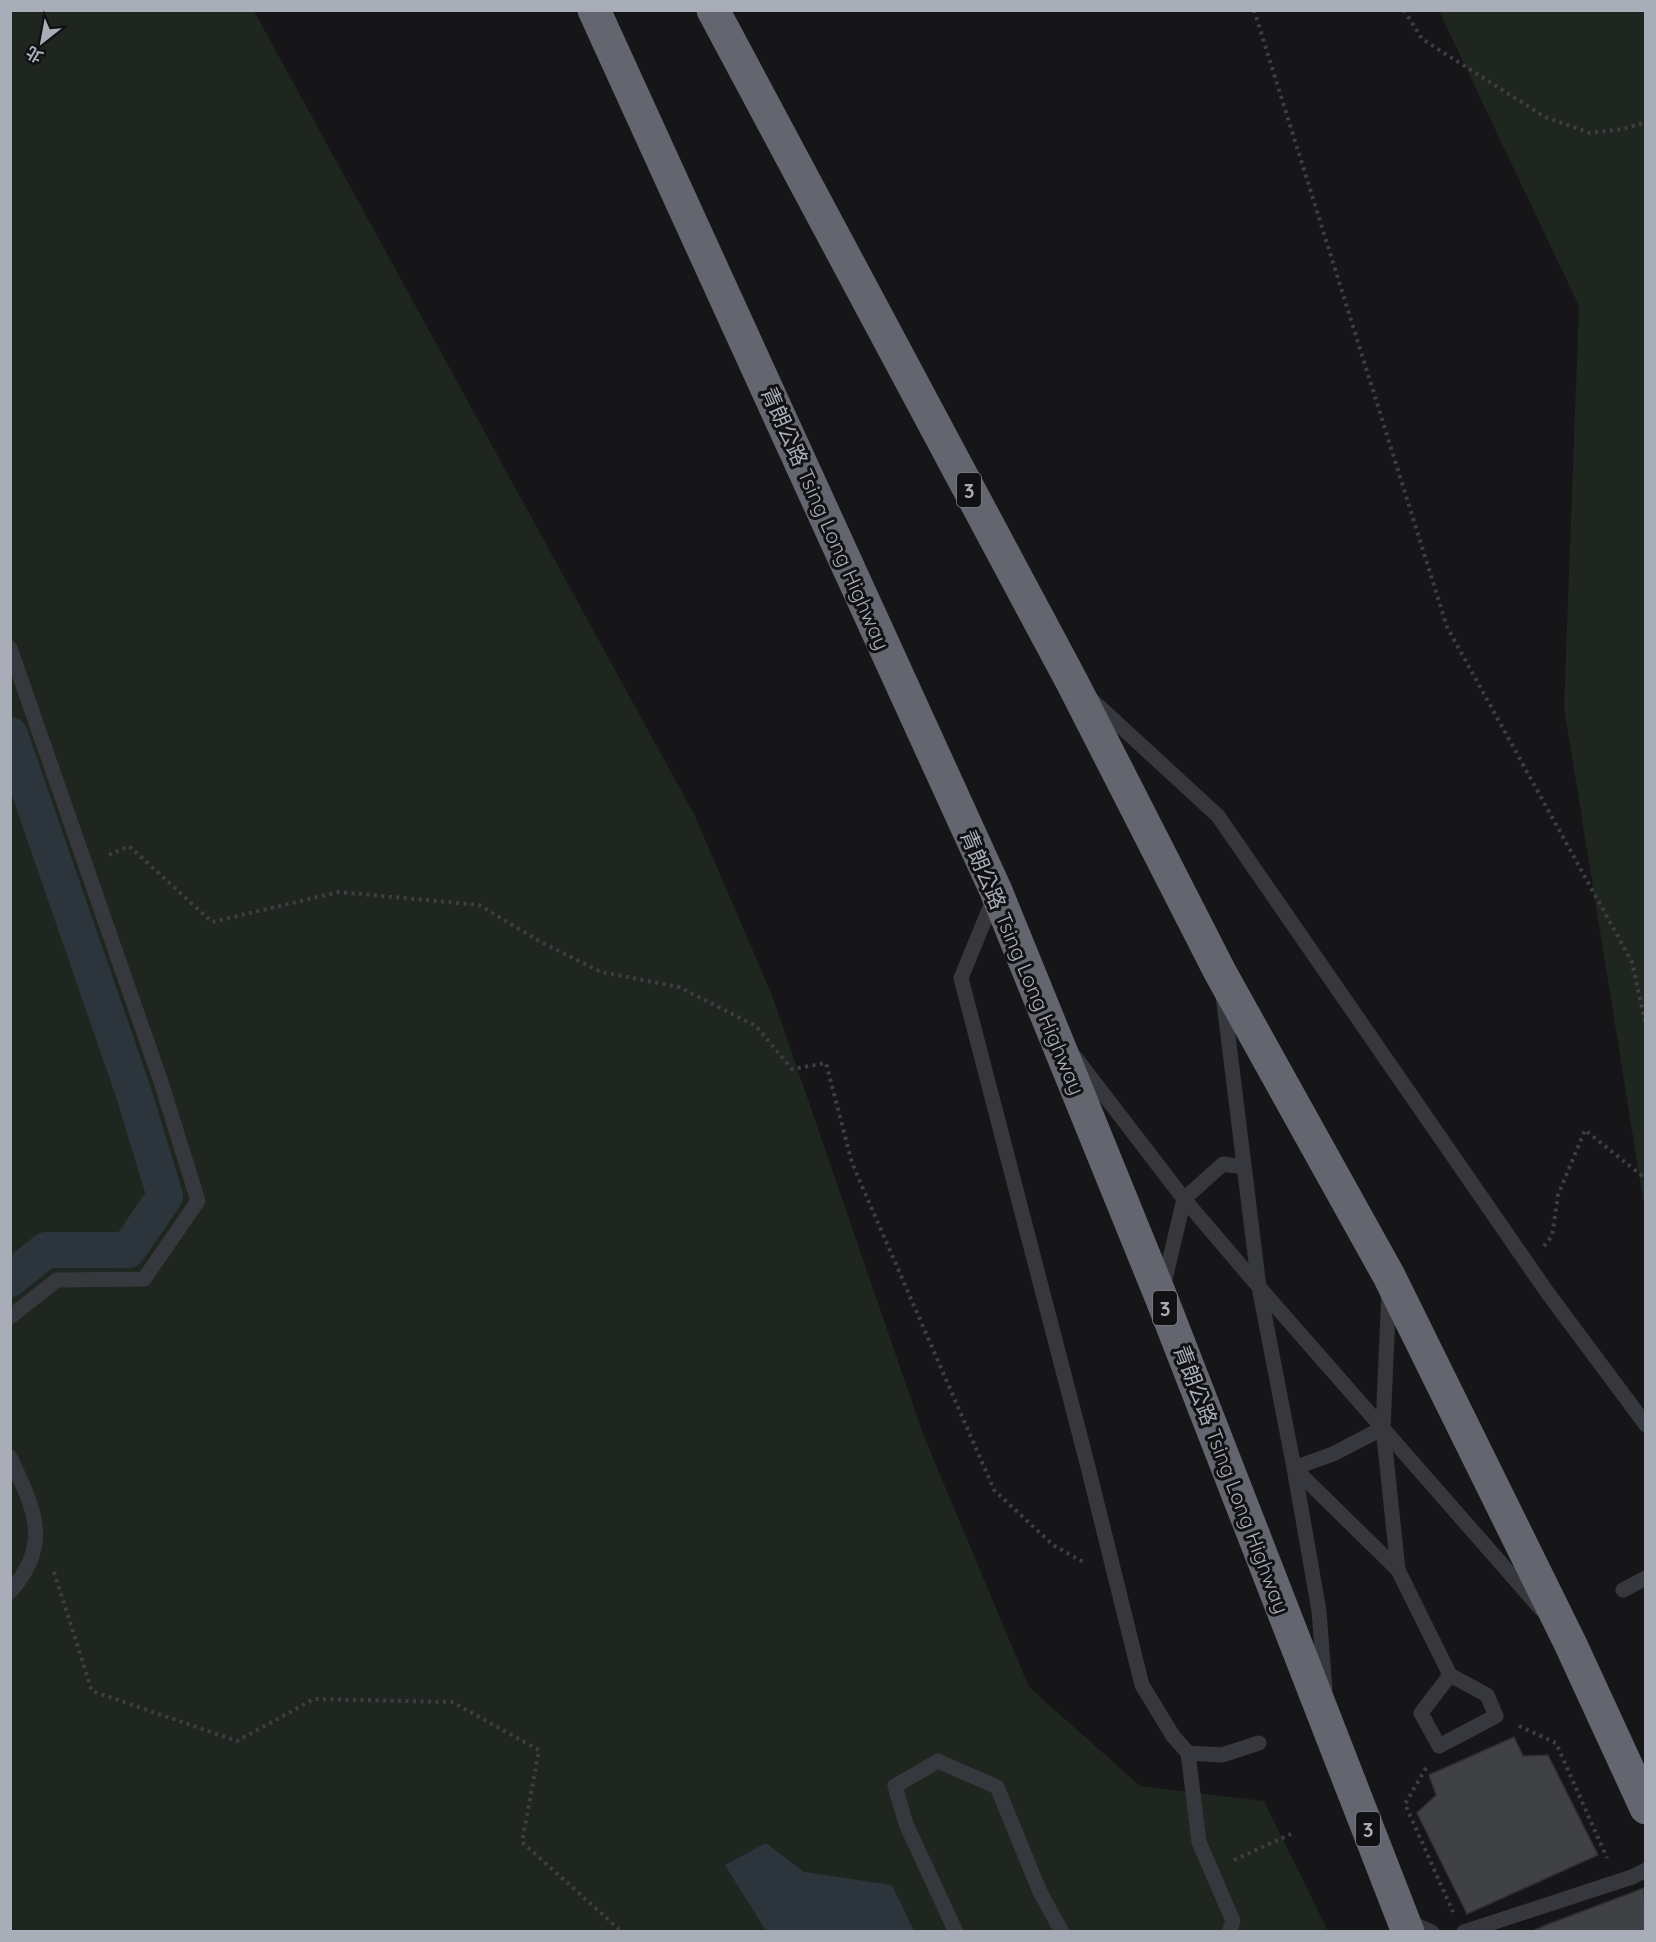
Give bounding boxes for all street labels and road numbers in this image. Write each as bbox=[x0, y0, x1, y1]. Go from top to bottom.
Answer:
street label: 青朗公路 Tsing Long Highway bbox=[756, 382, 896, 654]
road number: 3 bbox=[957, 473, 981, 507]
street label: 青朗公路 Tsing Long Highway bbox=[955, 826, 1091, 1098]
road number: 3 bbox=[1153, 1291, 1177, 1325]
street label: 青朗公路 Tsing Long Highway bbox=[1169, 1341, 1295, 1617]
road number: 3 bbox=[1356, 1812, 1380, 1846]

